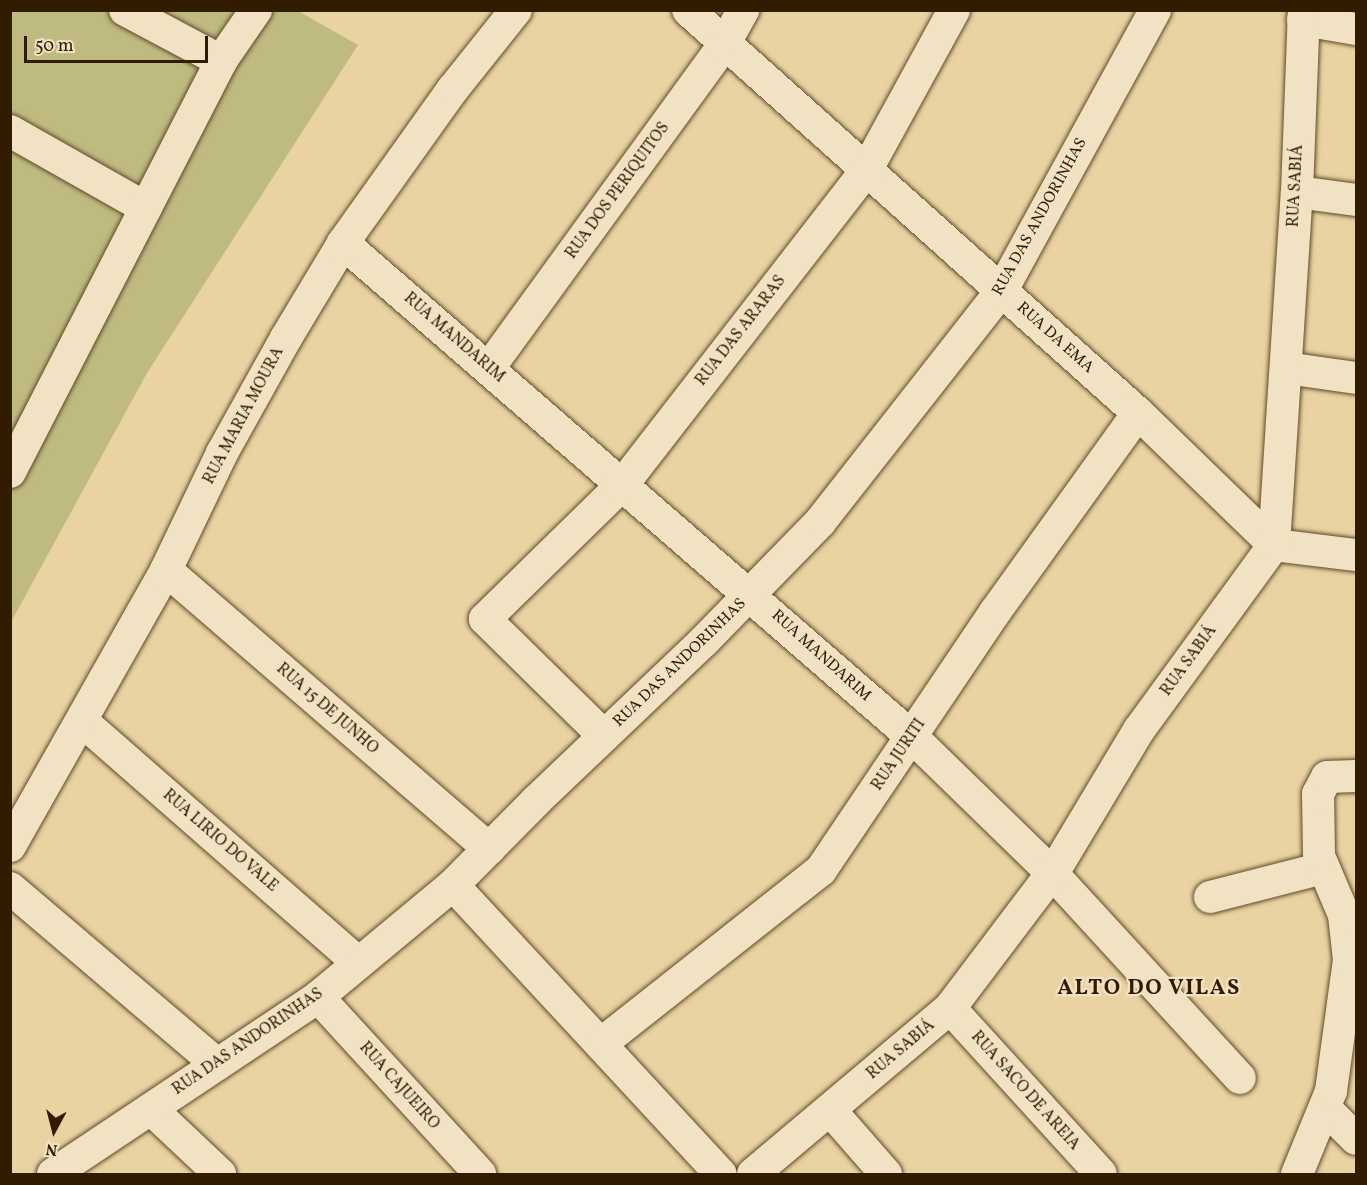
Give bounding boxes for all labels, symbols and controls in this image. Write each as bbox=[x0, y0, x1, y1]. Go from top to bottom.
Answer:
scale bar bbox=[27, 24, 212, 62]
text: 50 m bbox=[35, 34, 74, 59]
street label: RUA DOS PERIQUITOS bbox=[562, 119, 674, 263]
street label: RUA DAS ANDORINHAS bbox=[989, 135, 1091, 299]
street label: RUA SABIÁ bbox=[1284, 144, 1308, 228]
street label: RUA DAS ARARAS bbox=[692, 272, 790, 390]
street label: RUA MANDARIM bbox=[400, 289, 508, 387]
street label: RUA DA EMA bbox=[1012, 298, 1098, 378]
street label: RUA MARIA MOURA bbox=[200, 344, 288, 488]
street label: RUA DAS ANDORINHAS bbox=[610, 594, 750, 732]
street label: RUA MANDARIM bbox=[767, 606, 875, 706]
street label: RUA SABIÁ bbox=[1157, 622, 1221, 700]
street label: RUA 15 DE JUNHO bbox=[272, 659, 382, 759]
street label: RUA JURITI bbox=[868, 715, 930, 795]
street label: RUA LIRIO DO VALE bbox=[158, 786, 282, 896]
district label: ALTO DO VILAS bbox=[1057, 976, 1241, 1002]
street label: RUA DAS ANDORINHAS bbox=[169, 984, 327, 1100]
street label: RUA SABIÁ bbox=[863, 1016, 939, 1084]
street label: RUA SACO DE AREIA bbox=[966, 1027, 1084, 1155]
street label: RUA CAJUEIRO bbox=[355, 1038, 443, 1134]
north arrow bbox=[24, 1101, 84, 1161]
text: N bbox=[45, 1137, 59, 1160]

